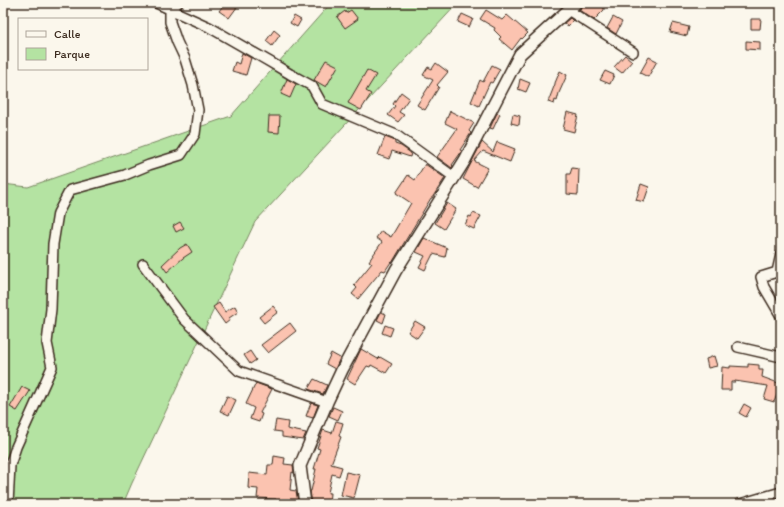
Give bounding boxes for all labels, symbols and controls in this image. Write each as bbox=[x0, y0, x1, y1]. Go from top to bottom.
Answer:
legend bbox=[18, 18, 148, 70]
text: Calle bbox=[54, 27, 81, 41]
text: Parque bbox=[54, 47, 90, 61]

